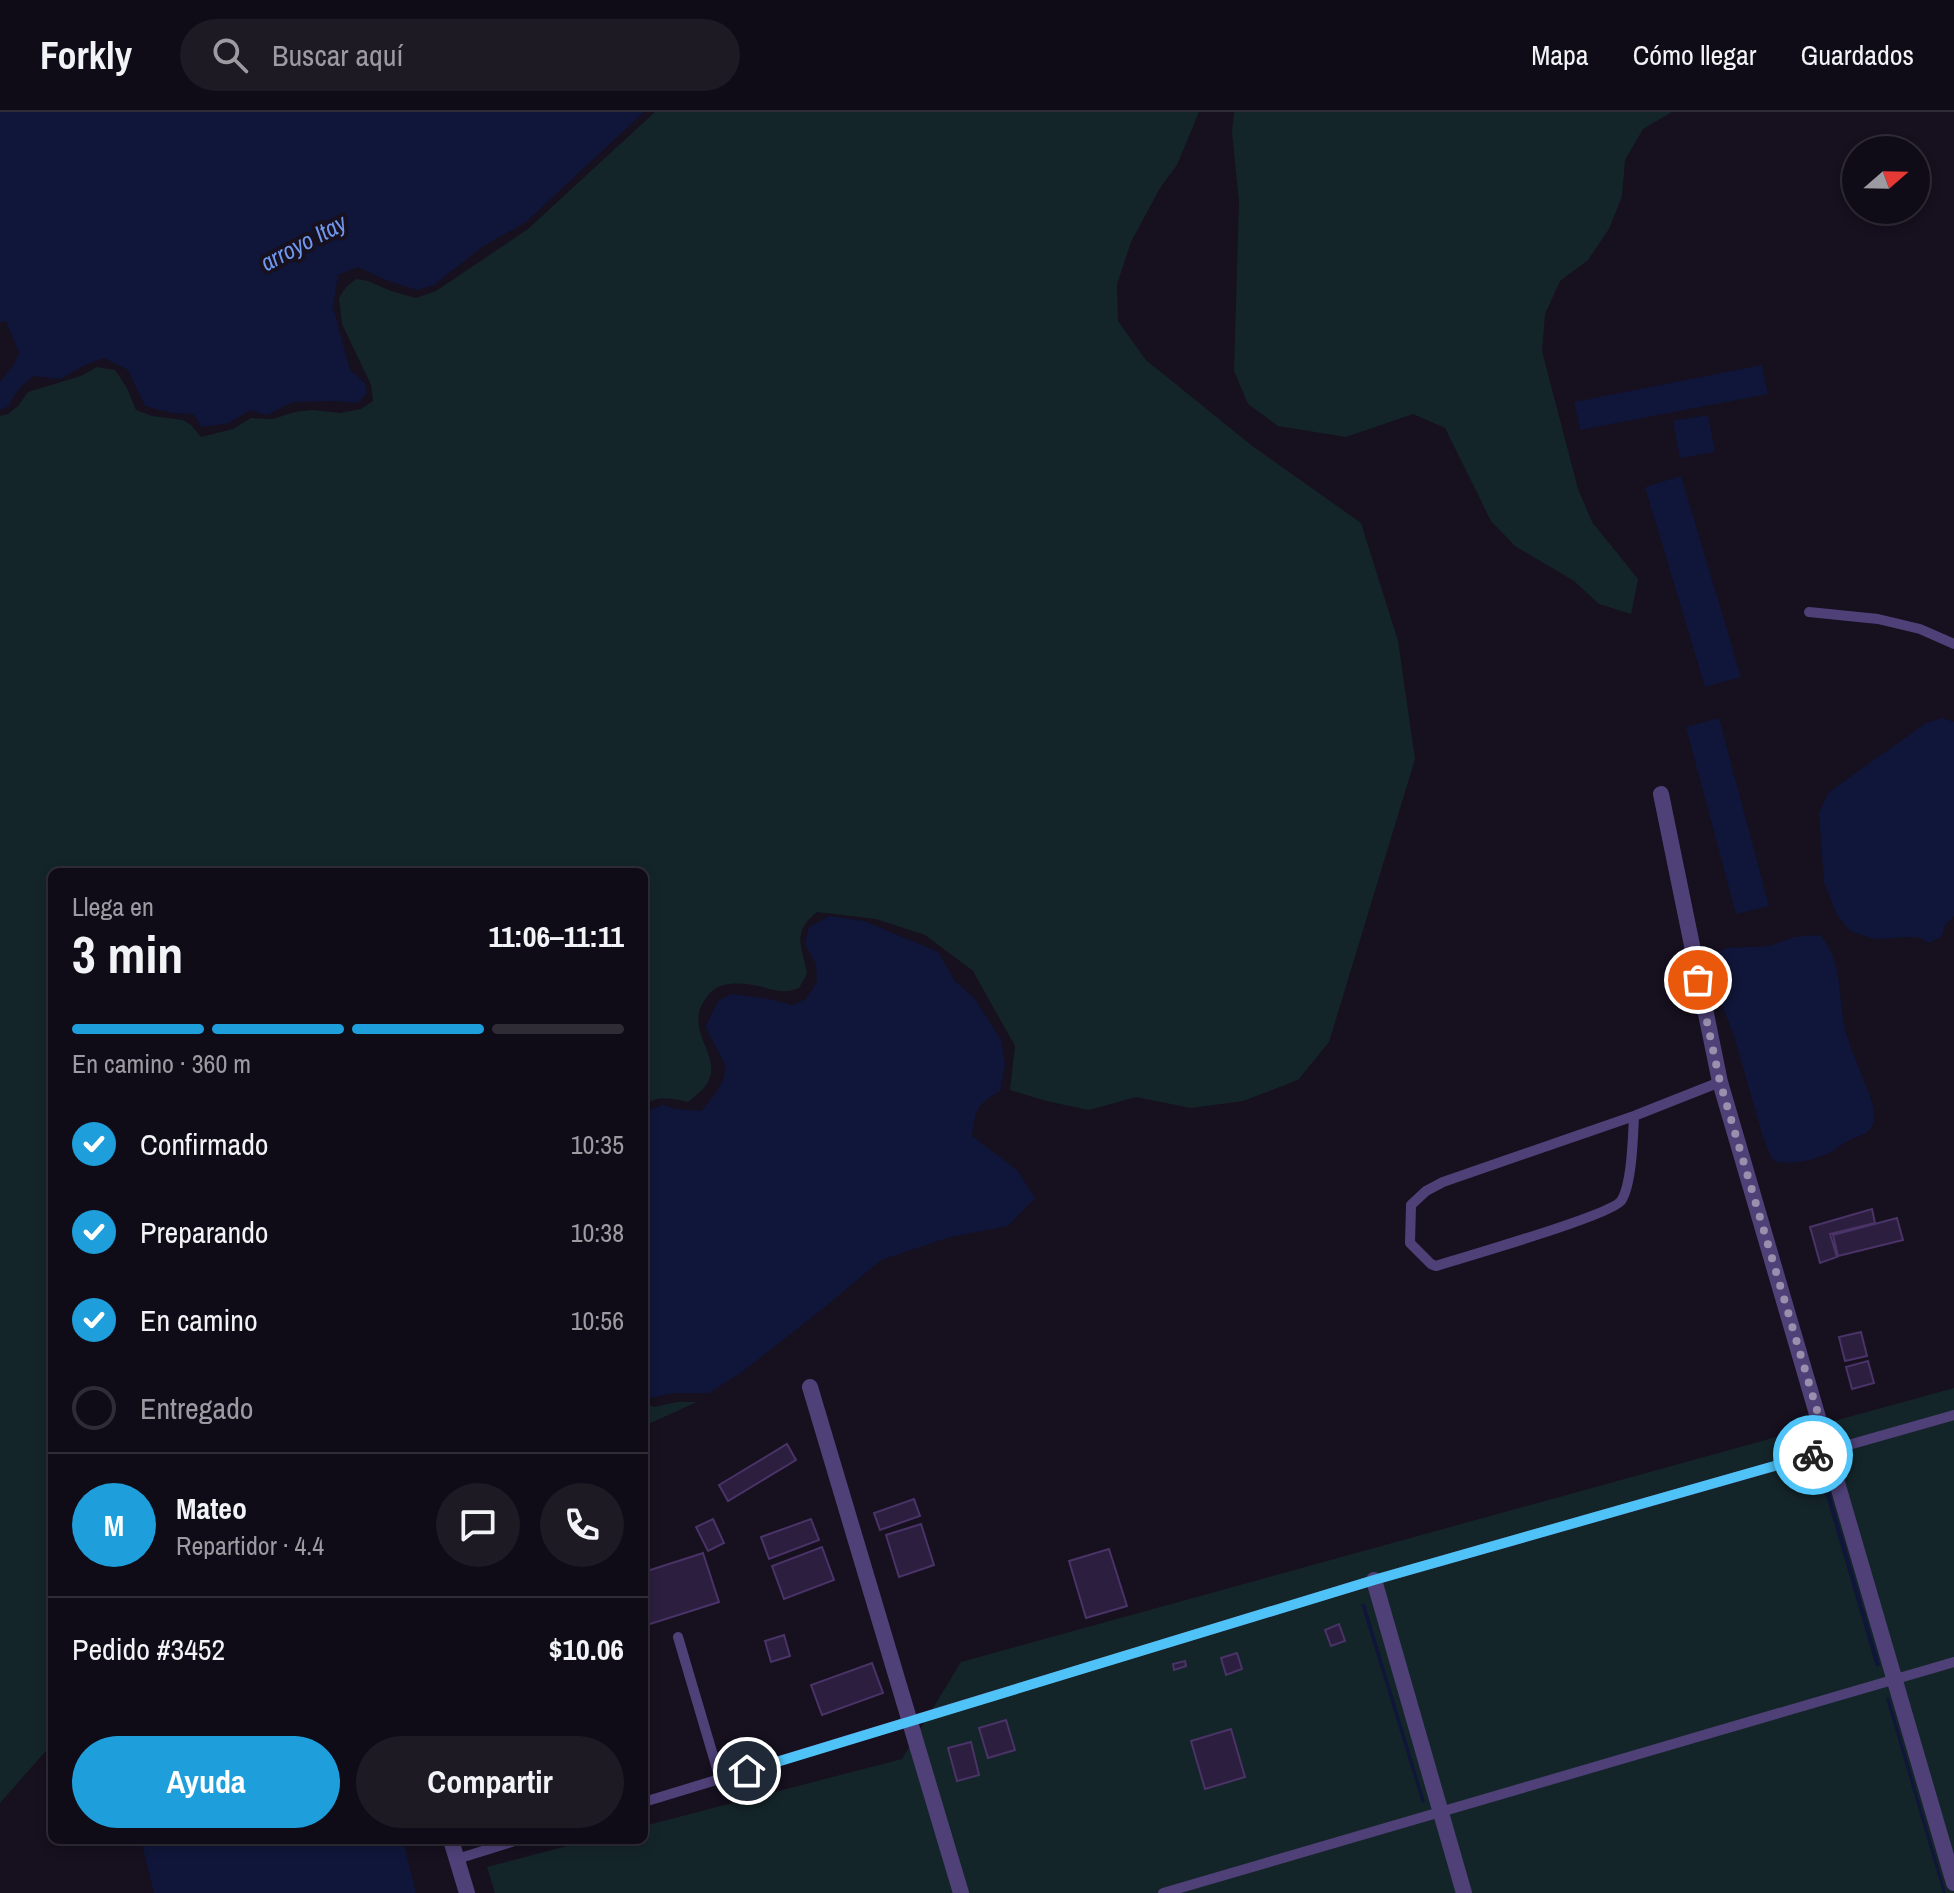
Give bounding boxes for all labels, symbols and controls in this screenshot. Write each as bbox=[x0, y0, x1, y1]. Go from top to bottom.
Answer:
search box bbox=[180, 19, 740, 91]
text: Forkly bbox=[40, 30, 132, 81]
icon: search bbox=[208, 33, 252, 77]
text: Buscar aquí bbox=[272, 35, 403, 75]
text: Mapa bbox=[1531, 36, 1589, 74]
text: Cómo llegar bbox=[1633, 36, 1756, 74]
text: Guardados bbox=[1800, 36, 1914, 74]
north arrow bbox=[1842, 136, 1930, 224]
map controls bbox=[1842, 136, 1930, 224]
water label: arroyo Itay bbox=[254, 206, 353, 278]
text: Llega en bbox=[72, 889, 154, 924]
text: 11:06–11:11 bbox=[489, 916, 624, 956]
text: 3 min bbox=[72, 919, 183, 989]
pin bbox=[1664, 946, 1732, 1014]
icon: bag bbox=[1676, 958, 1720, 1002]
text: En camino · 360 m bbox=[72, 1046, 251, 1081]
icon: check bbox=[72, 1122, 116, 1166]
text: Confirmado bbox=[140, 1124, 269, 1164]
text: 10:35 bbox=[571, 1127, 624, 1162]
icon: check bbox=[72, 1210, 116, 1254]
text: Preparando bbox=[140, 1212, 269, 1252]
text: 10:38 bbox=[571, 1215, 624, 1250]
icon: check bbox=[72, 1298, 116, 1342]
text: En camino bbox=[140, 1300, 258, 1340]
text: 10:56 bbox=[571, 1303, 624, 1338]
text: Entregado bbox=[140, 1388, 254, 1428]
courier bbox=[1773, 1415, 1853, 1495]
icon: bike bbox=[1791, 1433, 1835, 1477]
button: chat bbox=[436, 1483, 520, 1567]
button: phone bbox=[540, 1483, 624, 1567]
text: Mateo bbox=[176, 1488, 247, 1528]
text: M bbox=[104, 1505, 124, 1545]
text: Repartidor · 4.4 bbox=[176, 1528, 324, 1563]
text: Pedido #3452 bbox=[72, 1629, 225, 1669]
text: $10.06 bbox=[549, 1629, 624, 1669]
button: Ayuda bbox=[72, 1736, 340, 1828]
button: Compartir bbox=[356, 1736, 624, 1828]
pin bbox=[713, 1737, 781, 1805]
icon: home bbox=[725, 1749, 769, 1793]

